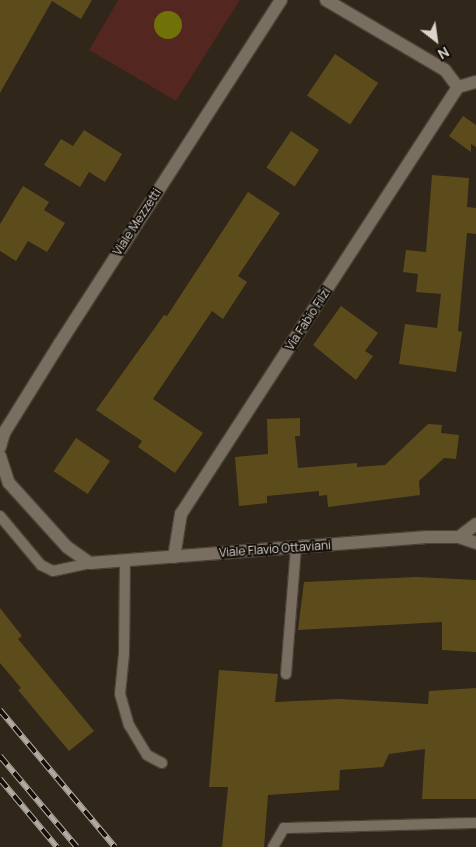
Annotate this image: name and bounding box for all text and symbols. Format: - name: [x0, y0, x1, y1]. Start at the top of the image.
- north arrow: [411, 15, 461, 65]
- text: N: [435, 43, 453, 64]
- street label: Viale Mezzetti: [110, 186, 164, 258]
- street label: Via Fabio Filzi: [282, 285, 334, 353]
- street label: Viale Flavio Ottaviani: [219, 538, 331, 560]

